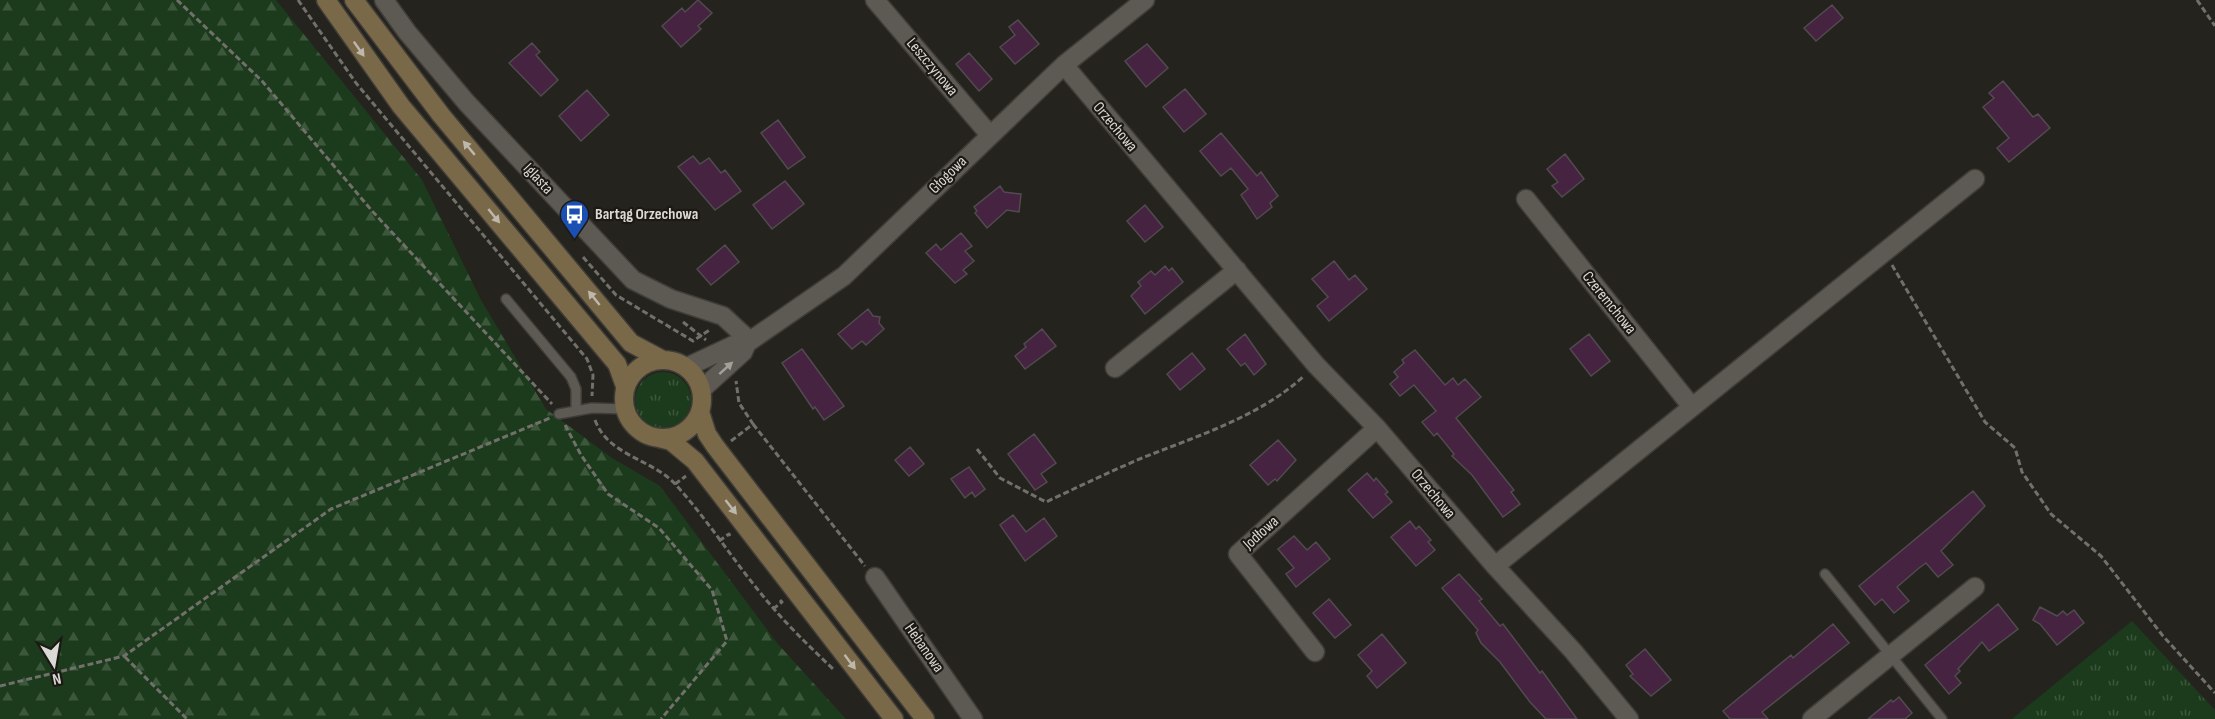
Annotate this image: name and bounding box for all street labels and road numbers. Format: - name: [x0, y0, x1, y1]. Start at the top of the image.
- street label: Leszczynowa: [902, 34, 962, 100]
- street label: Orzechowa: [1089, 98, 1141, 156]
- street label: Głogowa: [925, 152, 971, 198]
- street label: Iglasta: [519, 160, 557, 198]
- street label: Czeremchowa: [1578, 268, 1640, 338]
- street label: Orzechowa: [1407, 465, 1459, 523]
- street label: Jodłowa: [1239, 512, 1283, 554]
- street label: Hebanowa: [900, 620, 948, 676]

